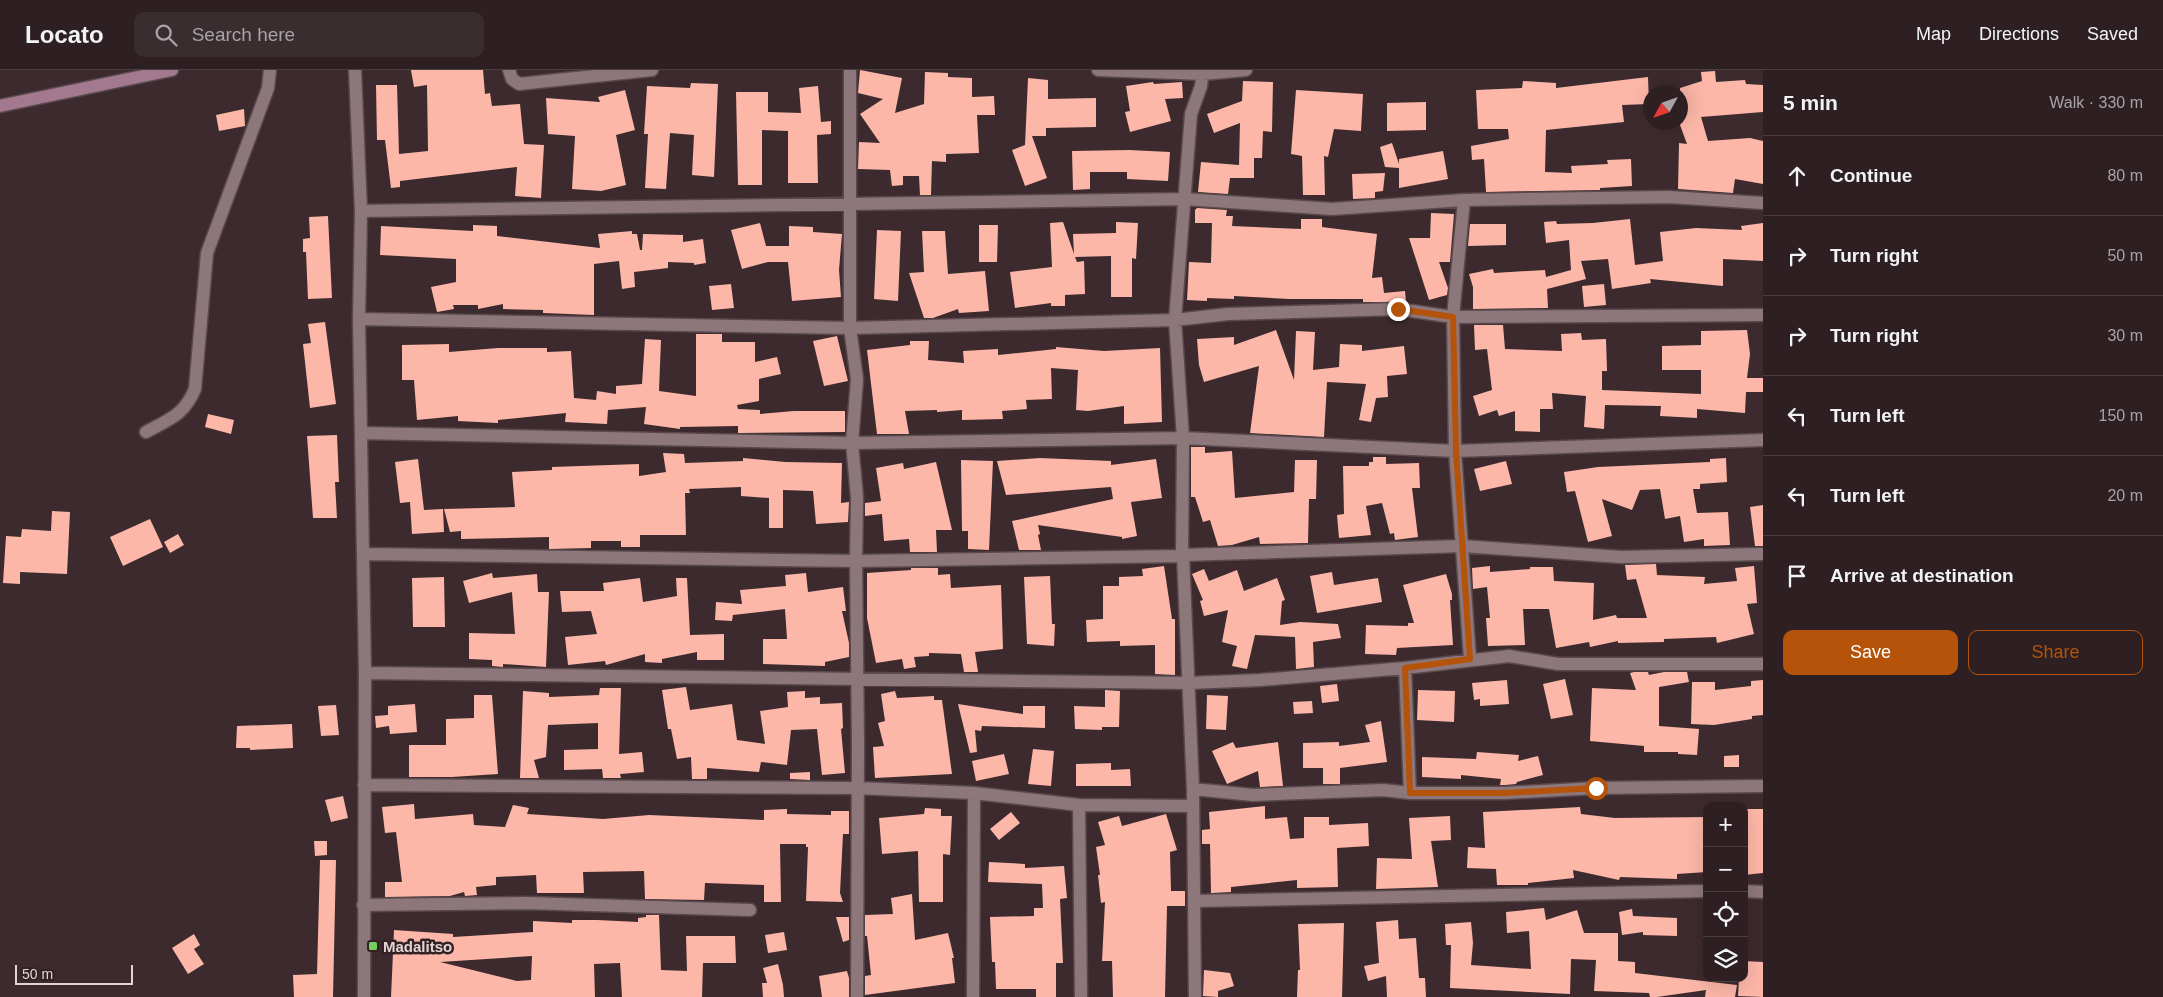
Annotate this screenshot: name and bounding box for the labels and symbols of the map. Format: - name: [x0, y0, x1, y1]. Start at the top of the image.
- north arrow: [1643, 85, 1688, 130]
- route end: [1387, 298, 1410, 321]
- route start: [1585, 777, 1608, 800]
- place label: Madalitso: [383, 938, 452, 955]
- marker: Madalitso: [367, 940, 379, 952]
- scale bar: [15, 962, 132, 985]

